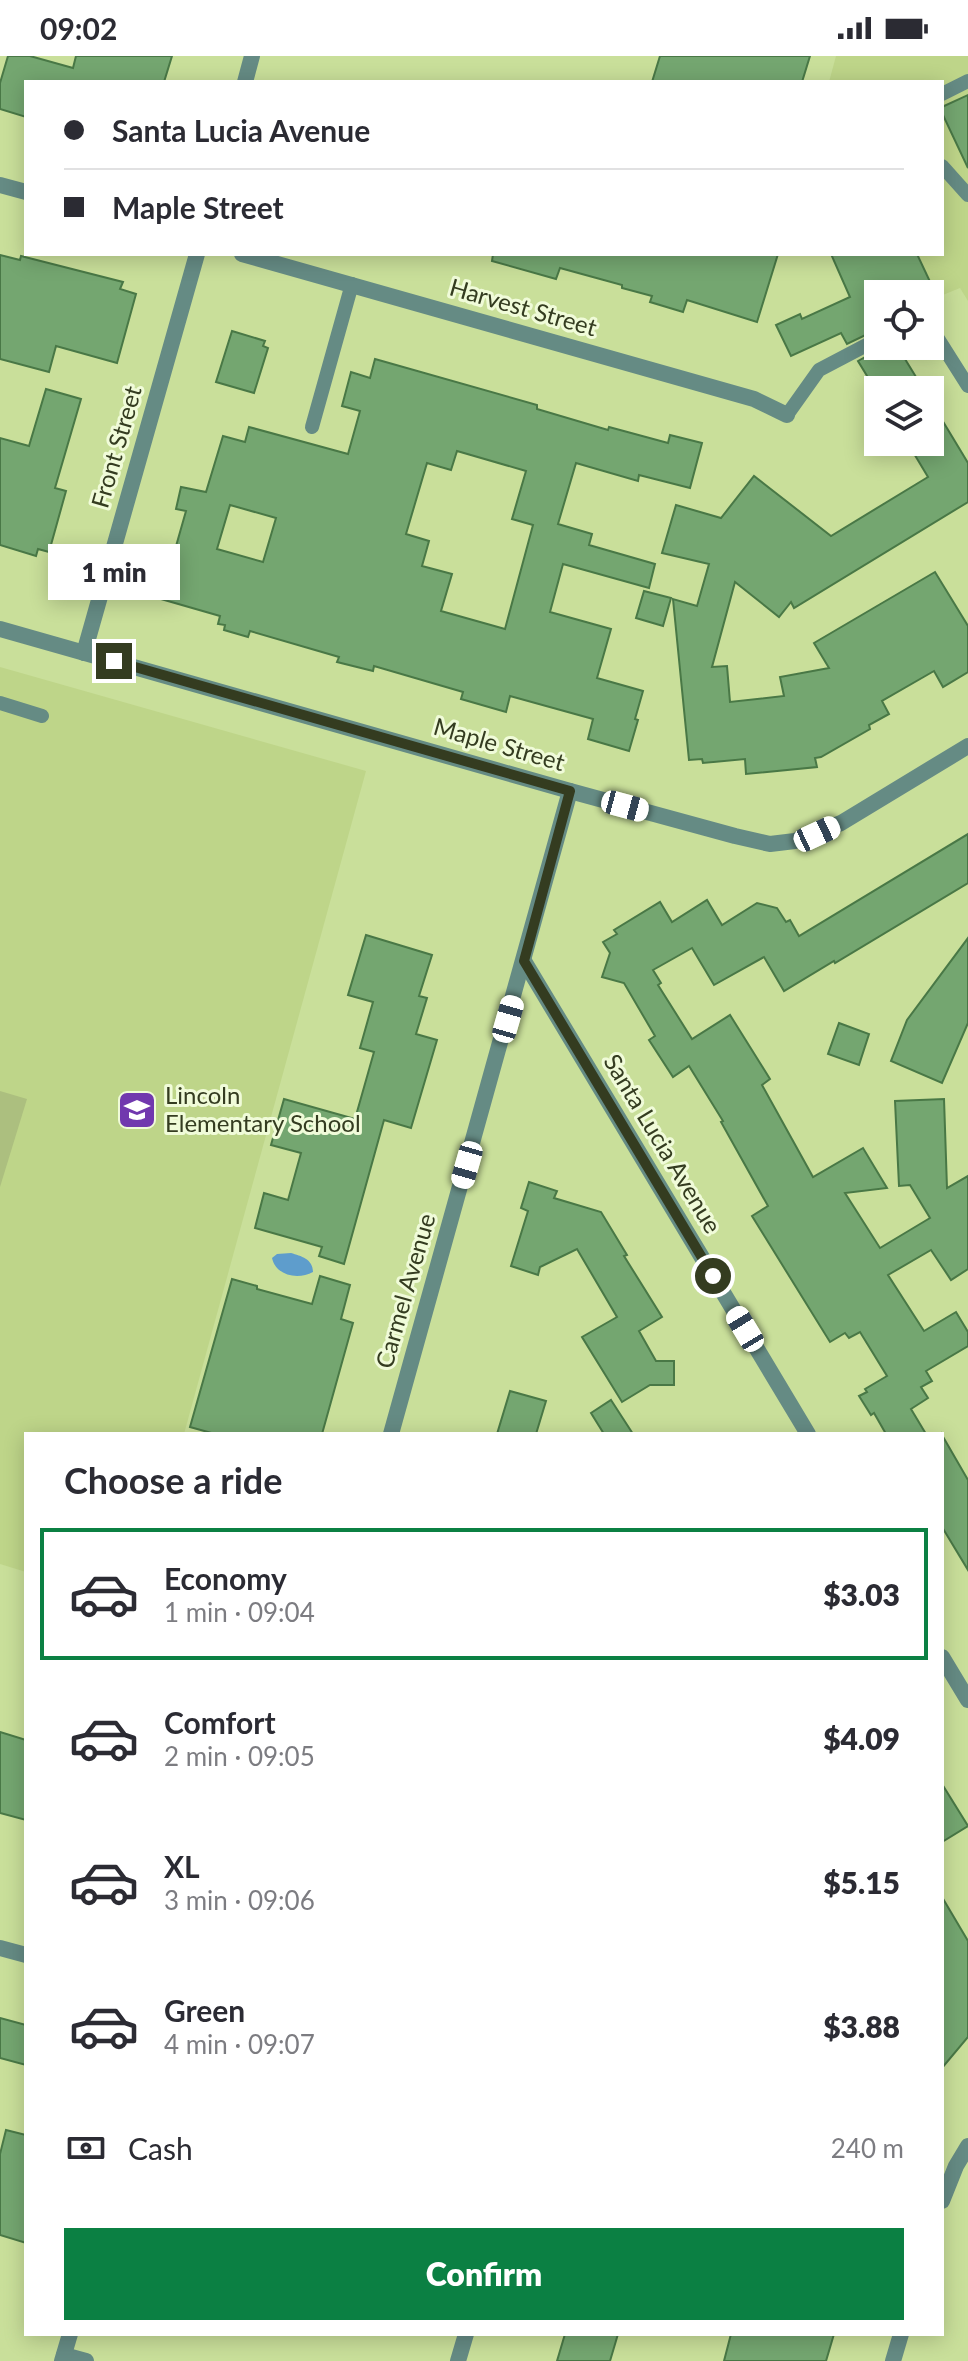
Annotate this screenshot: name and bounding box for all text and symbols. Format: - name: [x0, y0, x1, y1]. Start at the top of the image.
- text: 09:02: [40, 10, 117, 46]
- text: Santa Lucia Avenue: [112, 112, 370, 148]
- text: Maple Street: [112, 189, 284, 225]
- street label: Harvest Street: [447, 272, 601, 342]
- map controls: [864, 280, 944, 456]
- button: locate: [864, 280, 944, 360]
- button: layers: [864, 376, 944, 456]
- street label: Front Street: [84, 382, 147, 511]
- callout: 1 min: [48, 545, 180, 601]
- text: 1 min: [82, 556, 146, 588]
- route end: [96, 643, 132, 679]
- street label: Maple Street: [431, 711, 569, 776]
- car: [599, 788, 651, 824]
- car: [790, 813, 844, 855]
- car: [490, 993, 526, 1045]
- street label: Santa Lucia Avenue: [598, 1048, 728, 1238]
- place label: Lincoln Elementary School: [165, 1080, 361, 1137]
- school or university icon: Lincoln Elementary School: [116, 1089, 158, 1131]
- car: [449, 1139, 485, 1191]
- street label: Carmel Avenue: [369, 1210, 440, 1371]
- route start: [695, 1258, 731, 1294]
- car: [722, 1302, 768, 1356]
- text: Choose a ride: [64, 1458, 283, 1502]
- icon: car: [68, 1558, 140, 1630]
- text: Economy: [164, 1560, 287, 1596]
- text: $3.03: [823, 1576, 900, 1612]
- text: 1 min · 09:04: [164, 1596, 315, 1628]
- icon: car: [68, 1702, 140, 1774]
- text: Comfort: [164, 1704, 276, 1740]
- text: $4.09: [823, 1720, 900, 1756]
- text: 2 min · 09:05: [164, 1740, 315, 1772]
- icon: car: [68, 1846, 140, 1918]
- text: XL: [164, 1848, 200, 1884]
- text: $5.15: [823, 1864, 900, 1900]
- text: 3 min · 09:06: [164, 1884, 315, 1916]
- icon: car: [68, 1990, 140, 2062]
- text: Green: [164, 1992, 245, 2028]
- text: $3.88: [823, 2008, 900, 2044]
- text: 4 min · 09:07: [164, 2028, 315, 2060]
- icon: cash: [64, 2126, 108, 2170]
- text: Cash: [128, 2130, 193, 2166]
- text: 240 m: [831, 2132, 904, 2164]
- button: Confirm: [64, 2228, 904, 2320]

